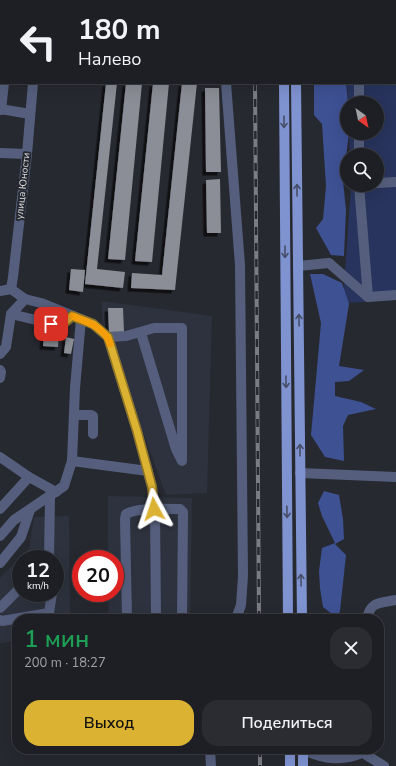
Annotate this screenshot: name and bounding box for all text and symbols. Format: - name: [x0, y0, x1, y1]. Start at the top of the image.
- text: 180 m: [78, 11, 161, 49]
- icon: left: [12, 16, 64, 68]
- text: Налево: [78, 47, 142, 71]
- north arrow: [340, 96, 384, 140]
- map controls: [340, 96, 384, 192]
- one-way arrow: [280, 115, 288, 128]
- button: search: [340, 148, 384, 192]
- street label: улица Юности: [13, 152, 33, 220]
- one-way arrow: [293, 184, 301, 197]
- one-way arrow: [281, 245, 289, 258]
- pin: [34, 307, 68, 341]
- icon: arrive: [40, 313, 62, 335]
- one-way arrow: [295, 314, 303, 327]
- one-way arrow: [282, 375, 290, 388]
- one-way arrow: [296, 444, 304, 457]
- position arrow: [133, 488, 175, 530]
- one-way arrow: [283, 505, 291, 518]
- speed limit sign: 20: [72, 550, 124, 602]
- text: 12: [26, 557, 50, 584]
- one-way arrow: [297, 574, 305, 587]
- text: km/h: [27, 579, 49, 593]
- text: 1 мин: [24, 623, 89, 655]
- button: close: [330, 627, 372, 669]
- text: 200 m · 18:27: [24, 654, 106, 672]
- button: Выход: [24, 700, 194, 746]
- button: Поделиться: [202, 700, 372, 746]

